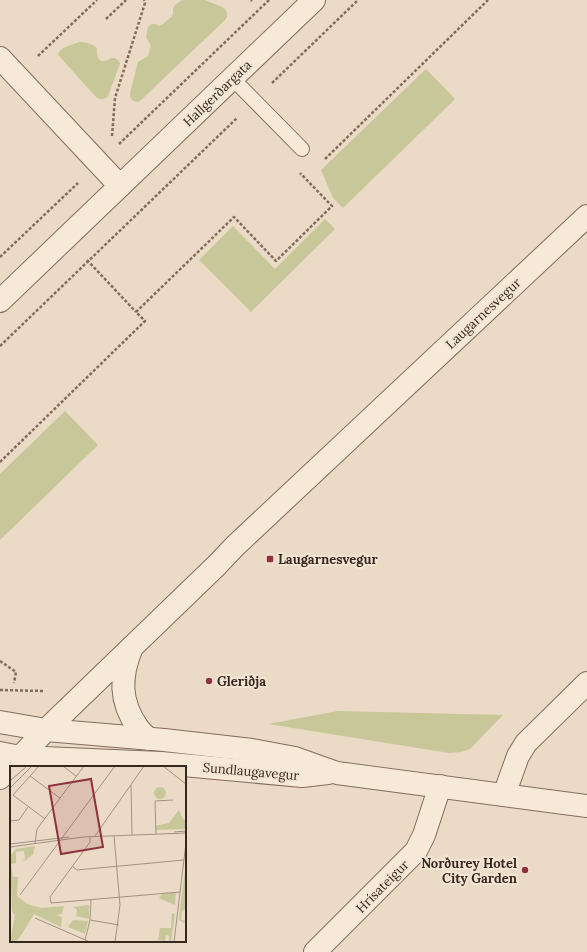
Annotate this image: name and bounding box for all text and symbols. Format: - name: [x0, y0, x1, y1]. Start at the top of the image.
- street label: Hallgerðargata: [180, 56, 255, 130]
- street label: Laugarnesvegur: [442, 274, 525, 353]
- place label: Laugarnesvegur: [278, 551, 379, 568]
- marker: Laugarnesvegur: [265, 554, 275, 564]
- place label: Gleriðja: [217, 673, 266, 690]
- marker: Gleriðja: [204, 676, 214, 686]
- street label: Sundlaugavegur: [202, 759, 300, 784]
- inset map: [10, 766, 186, 942]
- place label: Norðurey Hotel City Garden: [421, 855, 518, 887]
- street label: Hrísateigur: [352, 856, 413, 916]
- marker: Norðurey Hotel City Garden: [520, 865, 530, 875]

